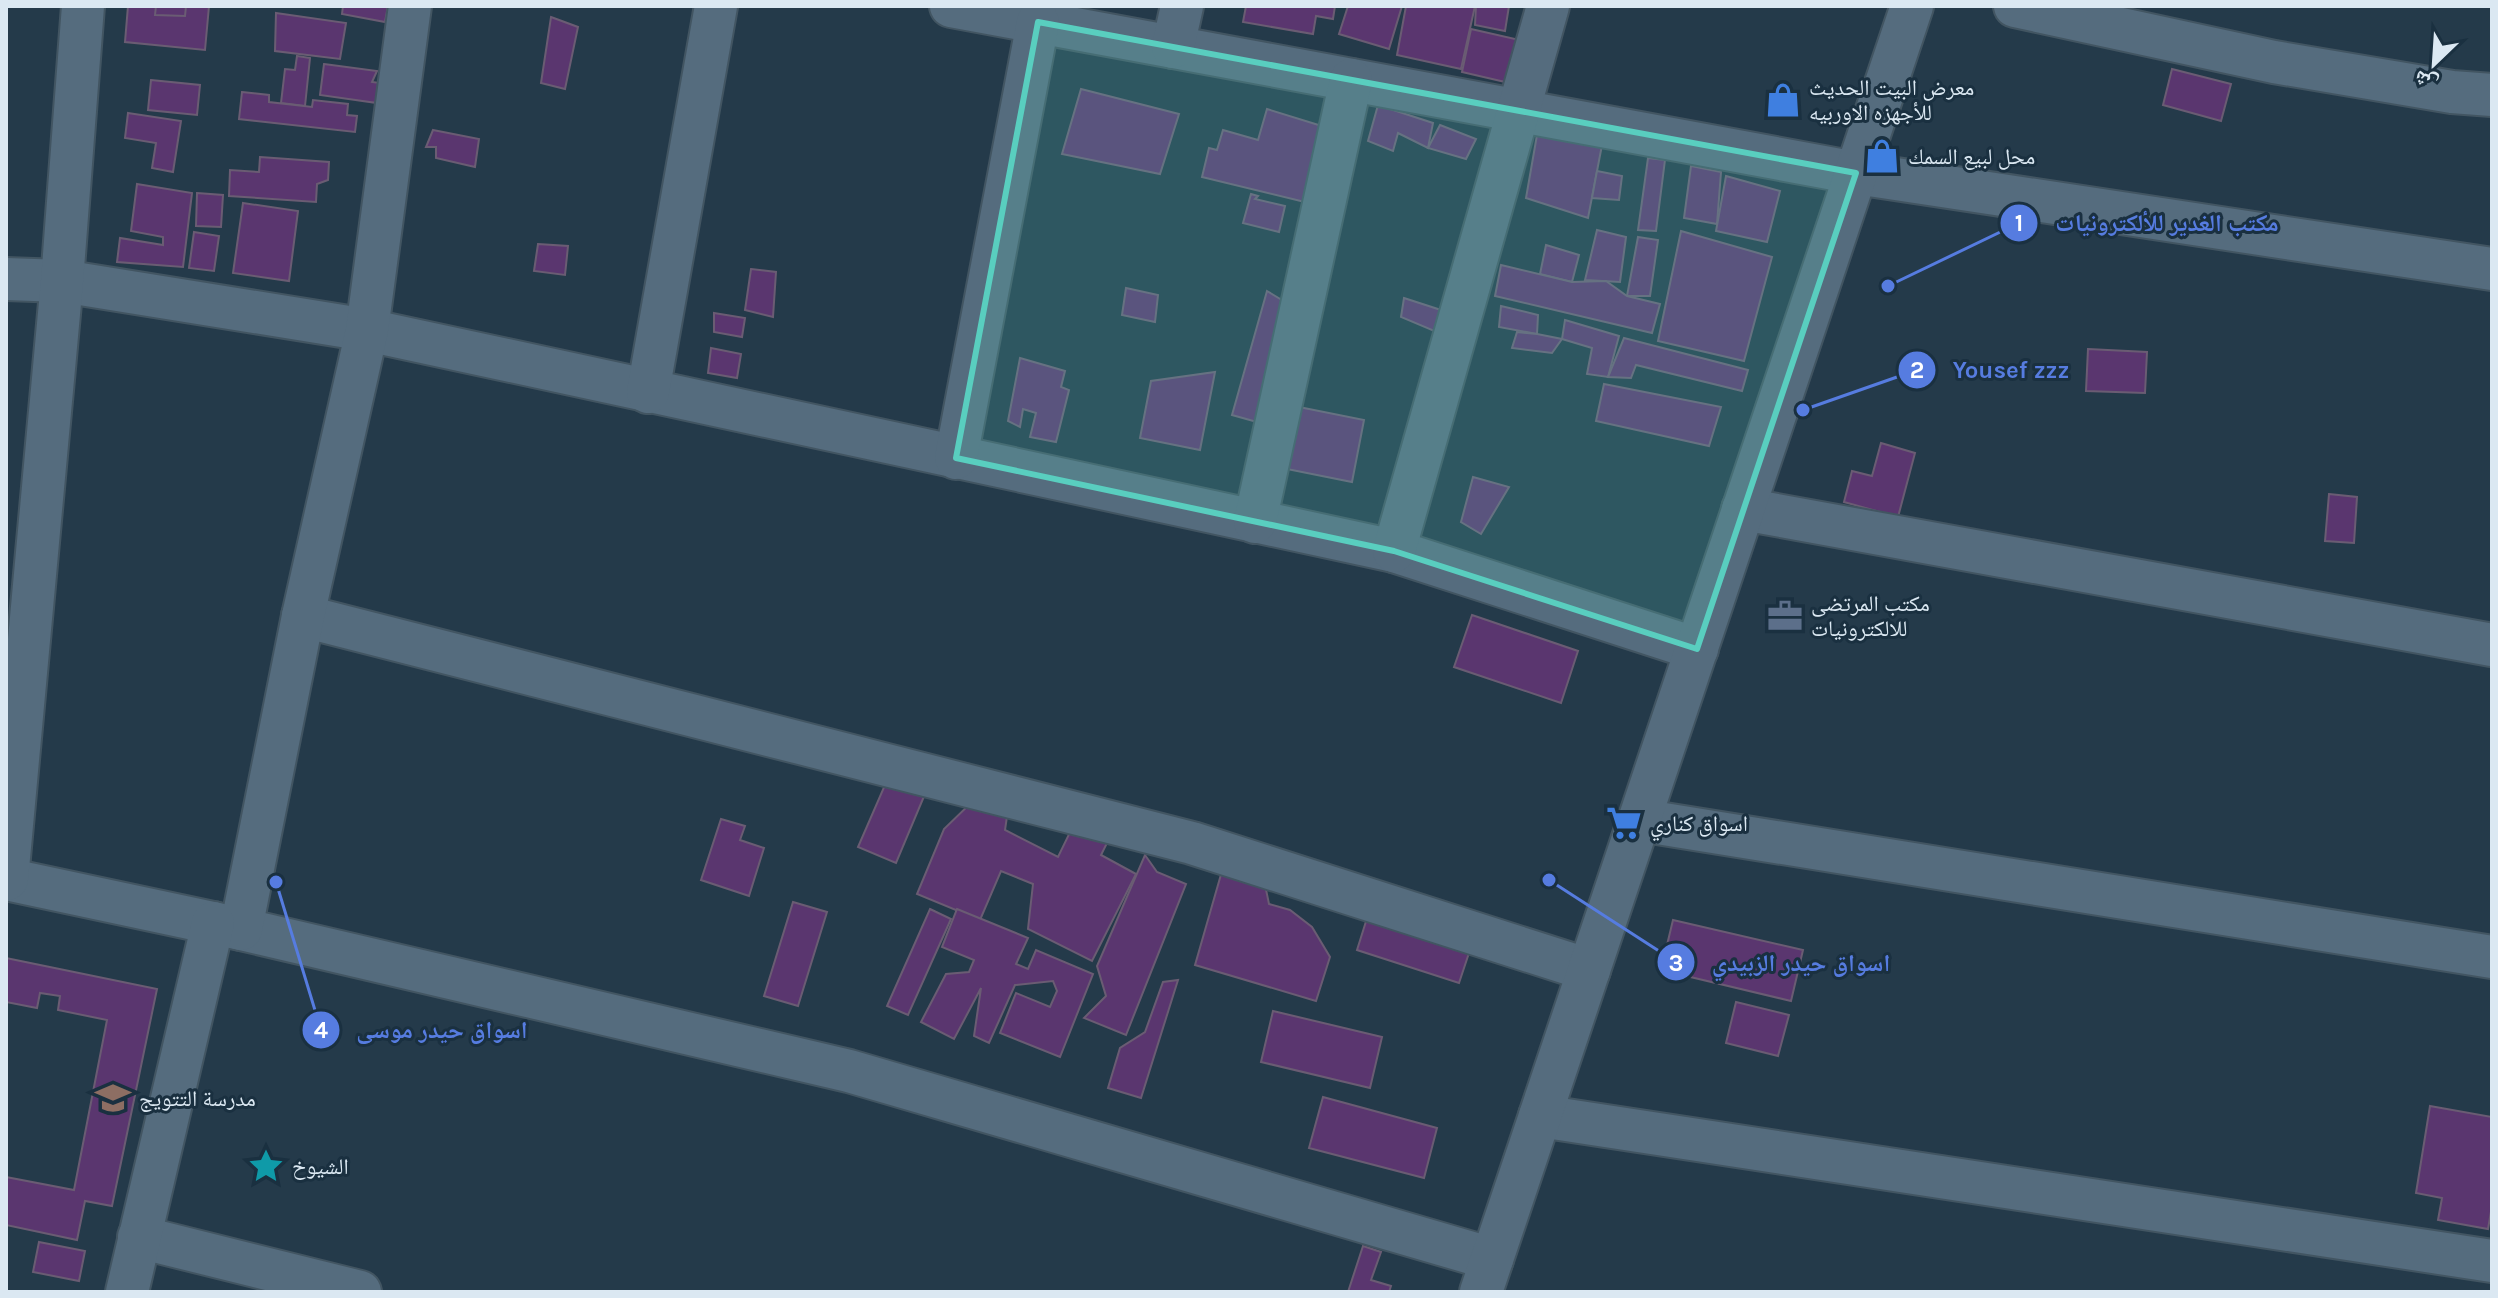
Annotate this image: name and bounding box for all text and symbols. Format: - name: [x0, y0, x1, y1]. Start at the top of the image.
- north arrow: [2394, 24, 2474, 104]
- text: ش: [2410, 65, 2442, 98]
- place label: معرض البيت الحديث للأجهزه الاوربيه: [1809, 75, 1974, 126]
- shop icon: معرض البيت الحديث للأجهزه الاوربيه: [1764, 81, 1802, 119]
- shop icon: محل لبيع السمك: [1863, 137, 1901, 175]
- place label: محل لبيع السمك: [1908, 144, 2035, 170]
- callout: مكتب الغدير للألكترونيات: [1999, 199, 2295, 247]
- text: 1: [2015, 209, 2023, 237]
- text: مكتب الغدير للألكترونيات: [2055, 209, 2279, 237]
- callout: Yousef zzz: [1897, 346, 2085, 394]
- text: 2: [1910, 356, 1924, 384]
- text: Yousef zzz: [1953, 356, 2069, 384]
- place label: مكتب المرتضى للالكترونيات: [1811, 591, 1930, 642]
- office icon: مكتب المرتضى للالكترونيات: [1766, 597, 1804, 635]
- supermarket icon: اسواق كناري: [1605, 804, 1643, 842]
- place label: اسواق كناري: [1650, 811, 1748, 841]
- callout: اسواق حيدر الزبيدي: [1656, 938, 1907, 986]
- text: 3: [1669, 949, 1683, 977]
- text: اسواق حيدر الزبيدي: [1712, 949, 1890, 982]
- callout: اسواق حيدر موسى: [301, 1006, 544, 1054]
- text: 4: [314, 1016, 328, 1044]
- text: اسواق حيدر موسى: [356, 1016, 528, 1044]
- school or university icon: مدرسة التتويج: [94, 1079, 132, 1117]
- place label: مدرسة التتويج: [139, 1086, 256, 1112]
- place icon: الشيوخ: [247, 1147, 285, 1185]
- place label: الشيوخ: [292, 1154, 349, 1180]

